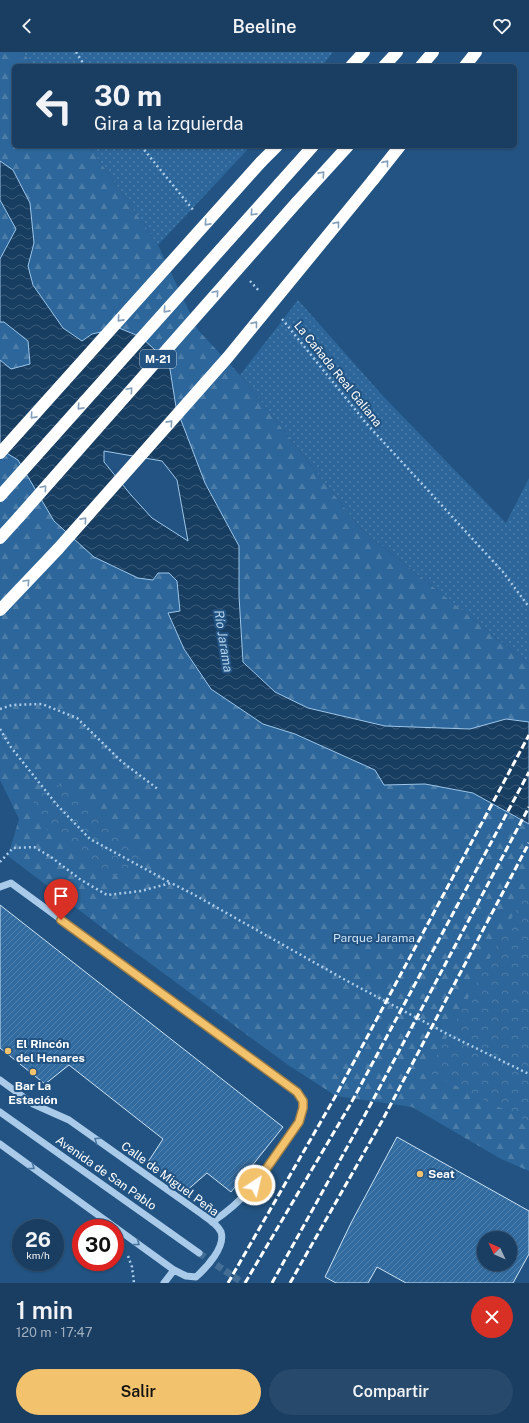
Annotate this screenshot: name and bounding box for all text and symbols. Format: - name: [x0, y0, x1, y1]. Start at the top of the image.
- icon: back: [16, 15, 38, 37]
- icon: heart: [491, 15, 513, 37]
- text: Beeline: [232, 16, 297, 37]
- text: 30 m: [94, 79, 162, 112]
- icon: left: [28, 80, 80, 132]
- text: Gira a la izquierda: [94, 113, 243, 134]
- one-way arrow: [382, 161, 389, 168]
- one-way arrow: [318, 171, 325, 179]
- one-way arrow: [251, 208, 258, 215]
- one-way arrow: [205, 218, 212, 225]
- one-way arrow: [333, 221, 340, 228]
- one-way arrow: [212, 290, 219, 298]
- one-way arrow: [164, 305, 171, 312]
- one-way arrow: [118, 314, 125, 322]
- street label: La Cañada Real Galiana: [291, 319, 385, 429]
- one-way arrow: [251, 322, 258, 329]
- road number: M-21: [140, 350, 176, 368]
- one-way arrow: [126, 388, 133, 395]
- one-way arrow: [77, 402, 85, 410]
- one-way arrow: [31, 411, 38, 419]
- one-way arrow: [166, 420, 173, 428]
- one-way arrow: [40, 485, 47, 493]
- one-way arrow: [79, 517, 87, 525]
- one-way arrow: [22, 579, 30, 587]
- water label: Río Jarama: [211, 609, 236, 673]
- pin: [44, 879, 78, 920]
- icon: arrive: [50, 885, 72, 907]
- park label: Parque Jarama: [333, 931, 415, 945]
- place label: El Rincón del Henares: [16, 1037, 85, 1065]
- marker: El Rincón del Henares: [3, 1046, 13, 1056]
- marker: Bar La Estación: [28, 1067, 38, 1077]
- place label: Bar La Estación: [8, 1079, 58, 1107]
- street label: Avenida de San Pablo: [53, 1133, 159, 1213]
- one-way arrow: [95, 1138, 102, 1145]
- street label: Calle de Miguel Peña: [119, 1139, 221, 1219]
- one-way arrow: [27, 1162, 34, 1169]
- position arrow: [234, 1164, 276, 1206]
- place label: Seat: [428, 1167, 455, 1181]
- marker: Seat: [415, 1169, 425, 1179]
- speed limit sign: 30: [72, 1219, 124, 1271]
- text: 26: [25, 1228, 51, 1252]
- north arrow: [477, 1231, 517, 1271]
- map controls: [477, 1231, 517, 1271]
- one-way arrow: [133, 1239, 140, 1246]
- text: km/h: [26, 1249, 50, 1261]
- text: 1 min: [16, 1296, 73, 1324]
- button: close: [471, 1296, 513, 1338]
- text: 120 m · 17:47: [16, 1325, 93, 1340]
- button: Salir: [16, 1369, 261, 1415]
- button: Compartir: [269, 1369, 513, 1415]

